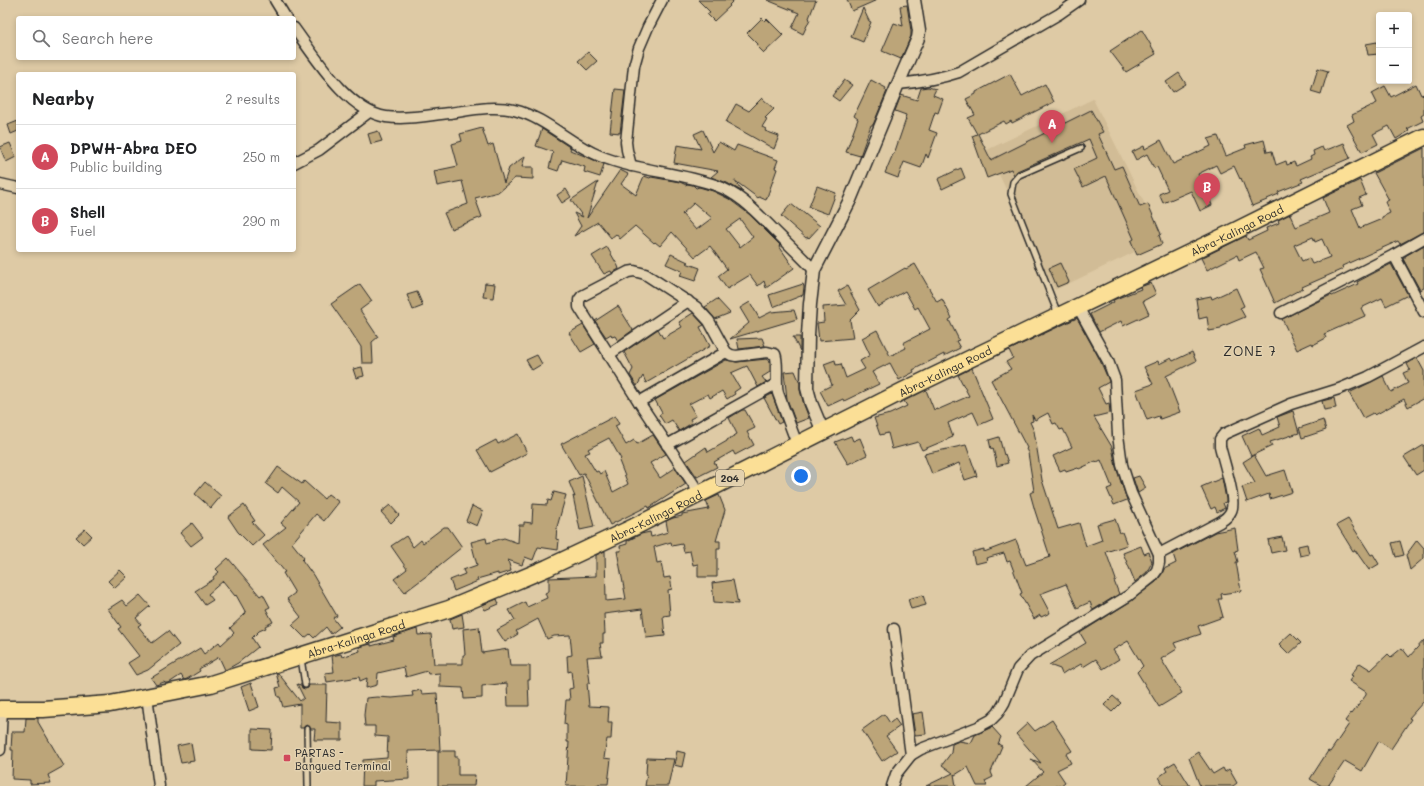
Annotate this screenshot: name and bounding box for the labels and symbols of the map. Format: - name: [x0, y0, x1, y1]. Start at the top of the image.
- pin: A: [1039, 110, 1065, 143]
- pin: B: [1194, 173, 1220, 206]
- street label: Abra-Kalinga Road: [1188, 201, 1286, 259]
- street label: Abra-Kalinga Road: [896, 342, 994, 400]
- district label: ZONE 7: [1223, 342, 1277, 359]
- your location: [791, 466, 811, 486]
- road number: 204: [716, 470, 744, 486]
- street label: Abra-Kalinga Road: [606, 487, 704, 545]
- street label: Abra-Kalinga Road: [305, 616, 407, 661]
- place label: PARTAS - Bangued Terminal: [295, 745, 391, 773]
- marker: PARTAS - Bangued Terminal: [282, 753, 292, 763]

